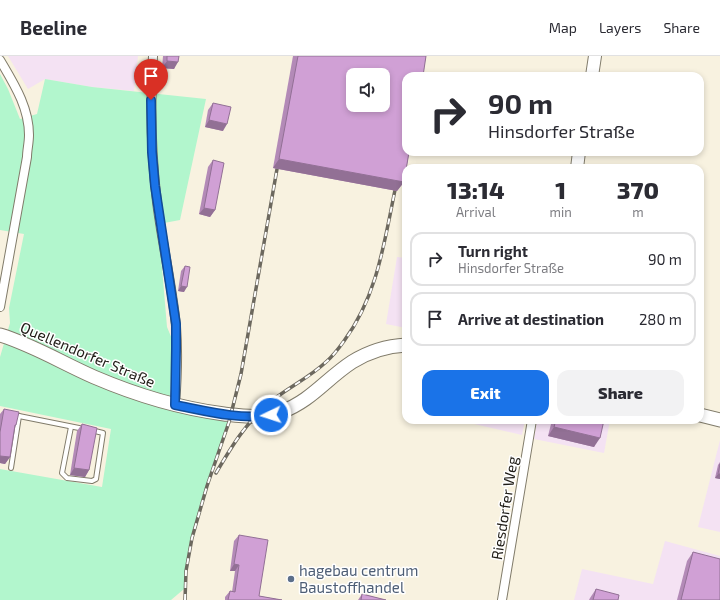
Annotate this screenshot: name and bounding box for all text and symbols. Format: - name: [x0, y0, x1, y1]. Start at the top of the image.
- text: Beeline: [20, 16, 87, 39]
- text: Map: [549, 19, 577, 36]
- text: Layers: [599, 19, 641, 36]
- text: Share: [663, 19, 700, 36]
- pin: [134, 59, 168, 100]
- icon: arrive: [140, 65, 162, 87]
- map controls: [346, 68, 390, 112]
- button: sound: [346, 68, 390, 112]
- text: 90 m: [488, 86, 553, 120]
- icon: right: [422, 88, 474, 140]
- text: Hinsdorfer Straße: [488, 120, 635, 142]
- text: 13:14: [447, 175, 504, 204]
- text: 1: [555, 175, 566, 204]
- text: 370: [617, 175, 659, 204]
- text: Arrival: [456, 204, 496, 220]
- text: min: [550, 204, 572, 220]
- text: m: [632, 204, 644, 220]
- text: Turn right: [458, 242, 528, 260]
- icon: right: [424, 248, 446, 270]
- text: 90 m: [648, 250, 682, 268]
- text: Hinsdorfer Straße: [458, 260, 564, 276]
- icon: arrive: [424, 308, 446, 330]
- text: Arrive at destination: [458, 310, 604, 328]
- text: 280 m: [639, 310, 682, 328]
- street label: Quellendorfer Straße: [18, 317, 158, 391]
- button: Exit: [422, 370, 549, 416]
- button: Share: [557, 370, 684, 416]
- position arrow: [250, 394, 292, 436]
- street label: Riesdorfer Weg: [487, 454, 521, 561]
- place label: hagebau centrum Baustoffhandel: [299, 561, 418, 596]
- marker: hagebau centrum Baustoffhandel: [286, 574, 296, 584]

